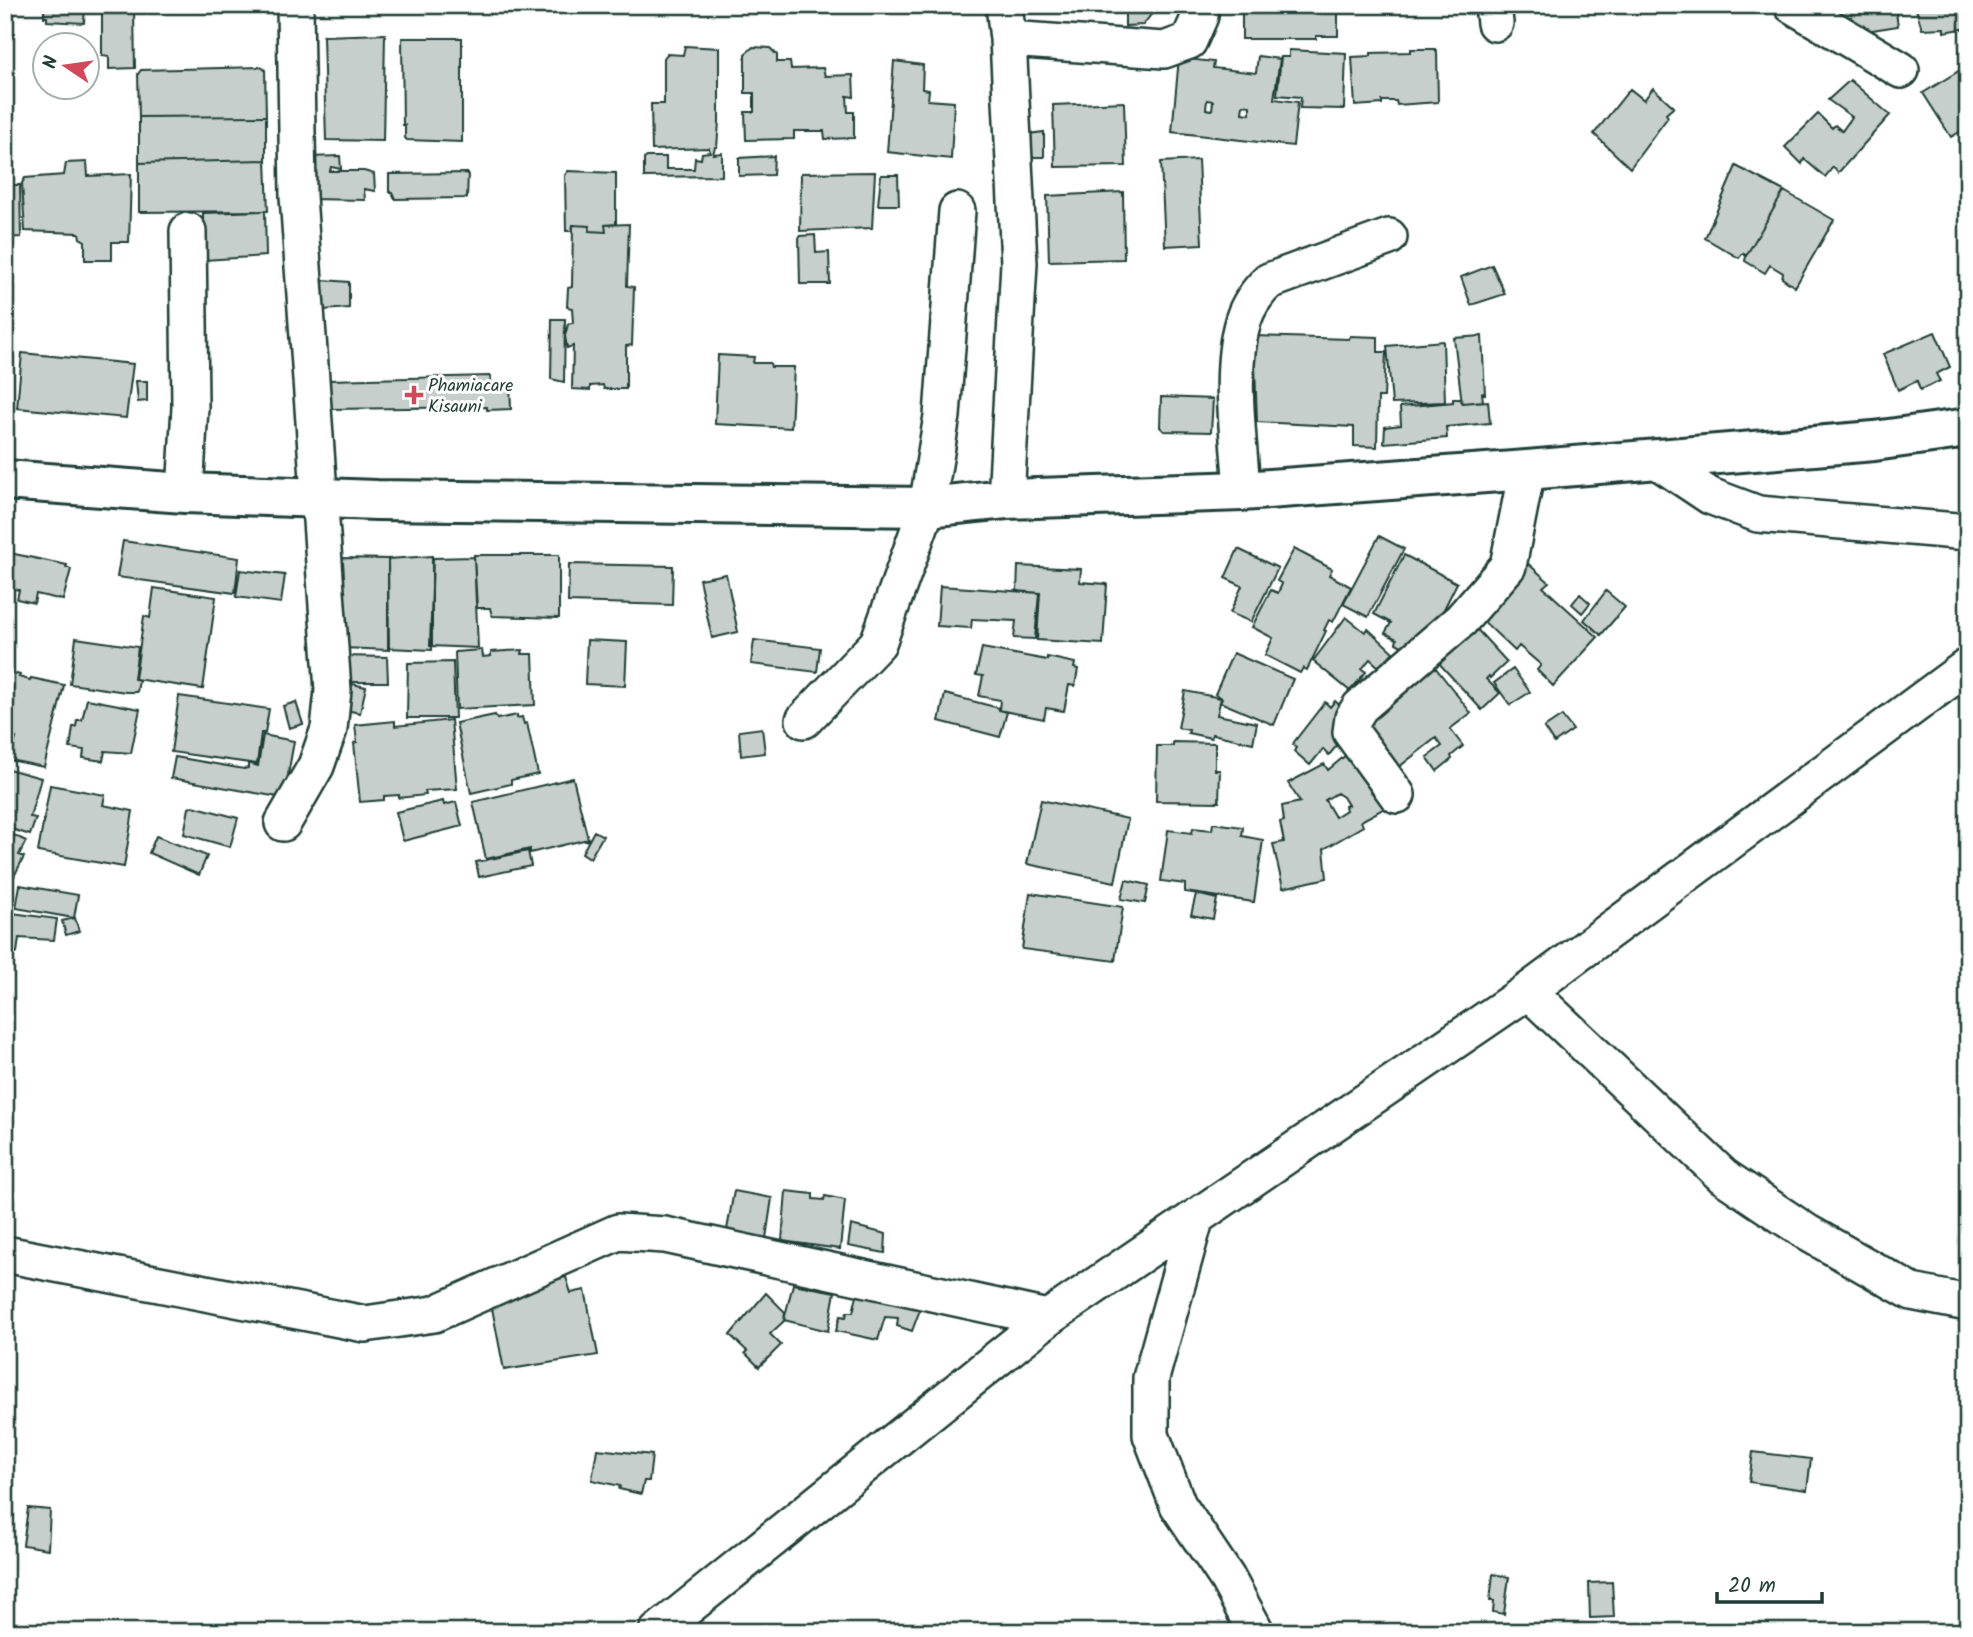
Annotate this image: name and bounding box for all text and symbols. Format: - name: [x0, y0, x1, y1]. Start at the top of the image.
- north arrow: [32, 32, 102, 102]
- text: N: [35, 53, 67, 72]
- place label: Phamiacare Kisauni: [428, 372, 513, 422]
- marker: Phamiacare Kisauni: [406, 387, 422, 403]
- scale bar: [1717, 1560, 1822, 1604]
- text: 20 m: [1728, 1570, 1776, 1603]

